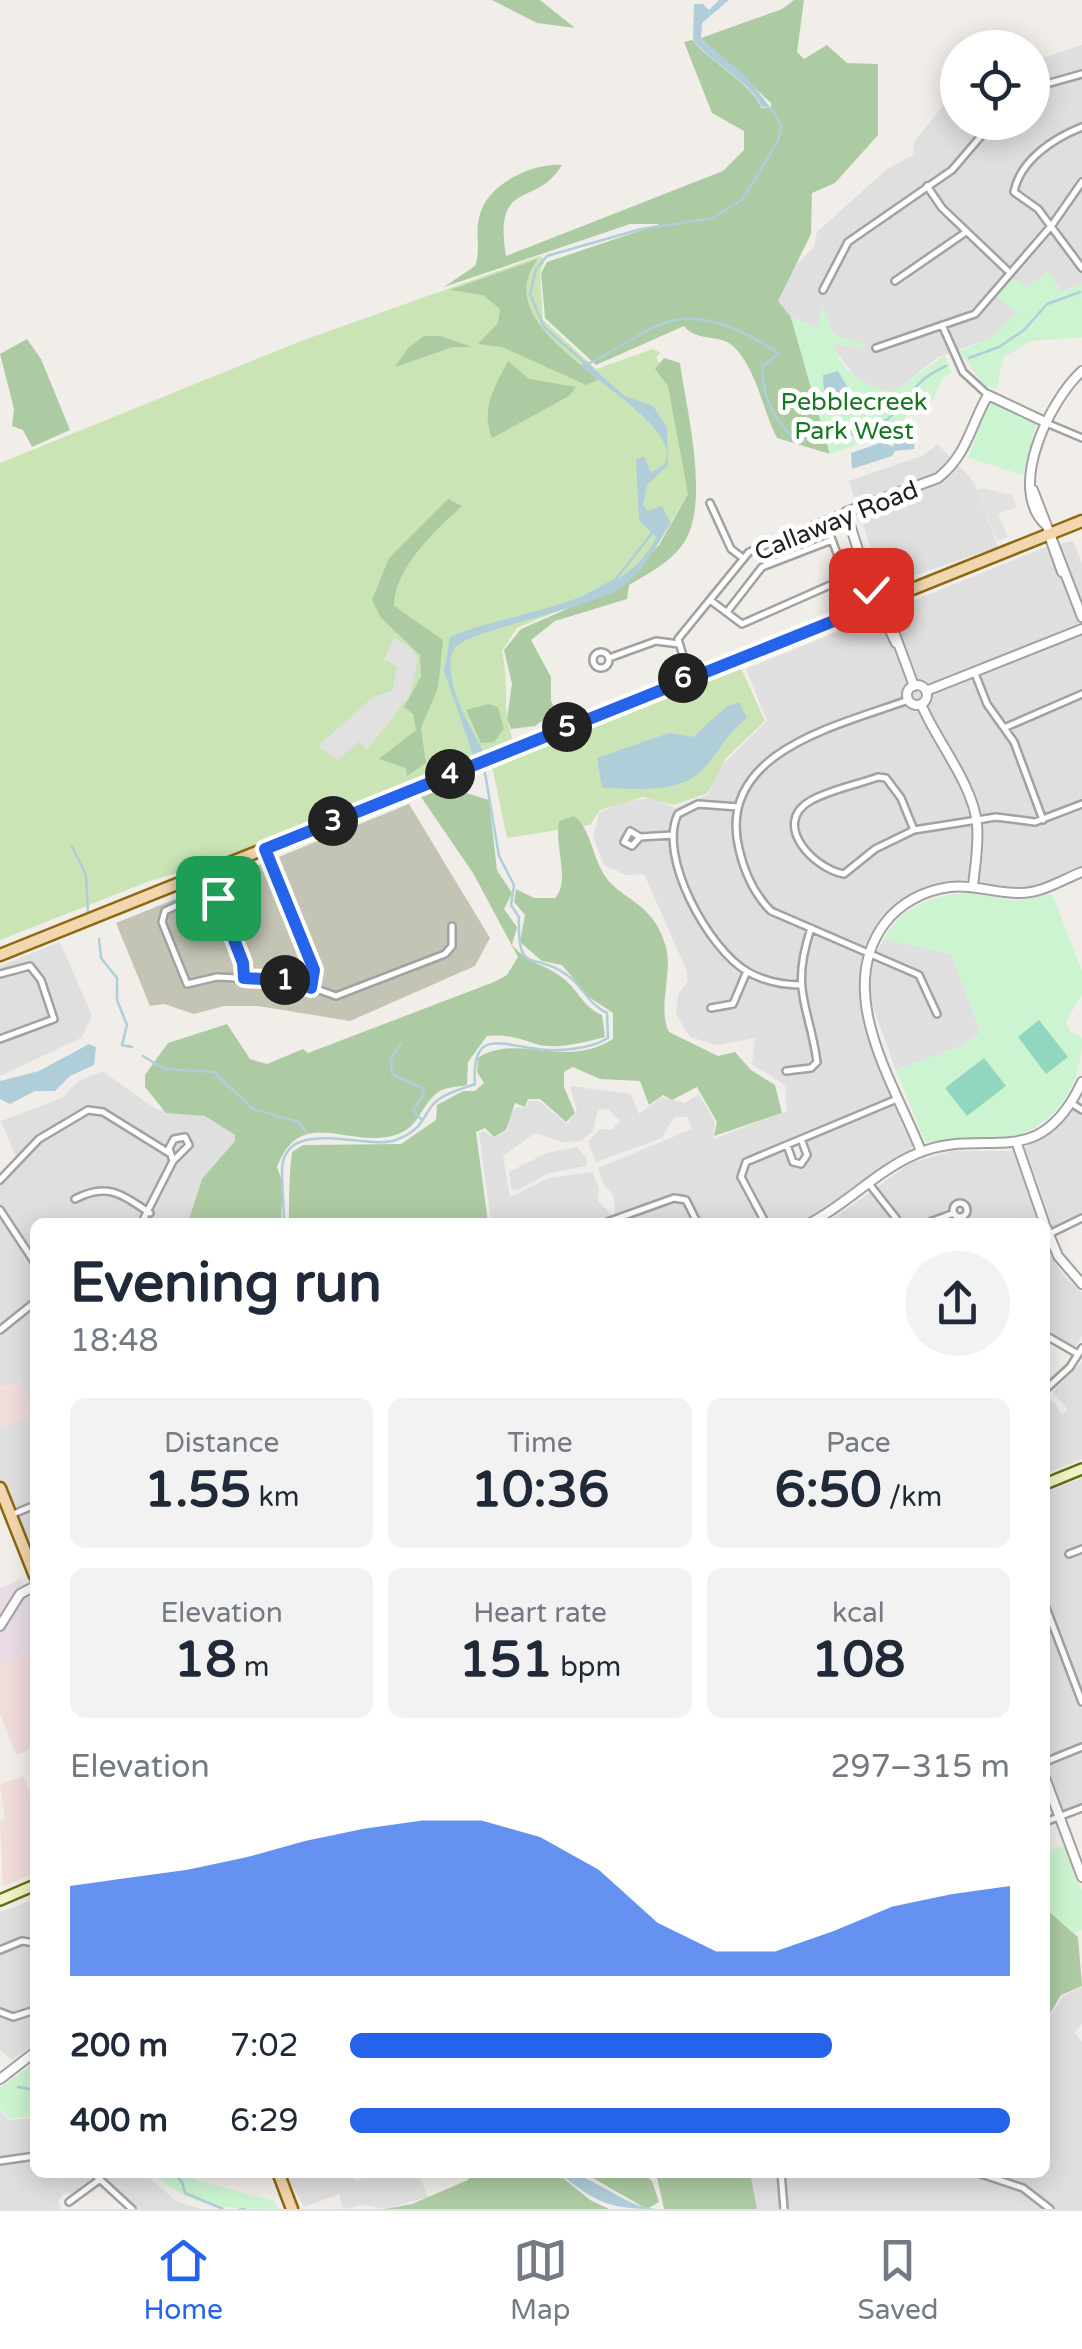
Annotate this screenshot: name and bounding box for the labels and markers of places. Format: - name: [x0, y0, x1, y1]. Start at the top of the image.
- pin: [829, 548, 914, 633]
- pin: 6: [658, 653, 708, 703]
- pin: 5: [542, 702, 592, 752]
- pin: 4: [425, 749, 475, 799]
- pin: 3: [308, 796, 358, 846]
- pin: [176, 856, 261, 941]
- pin: 1: [260, 955, 310, 1005]

